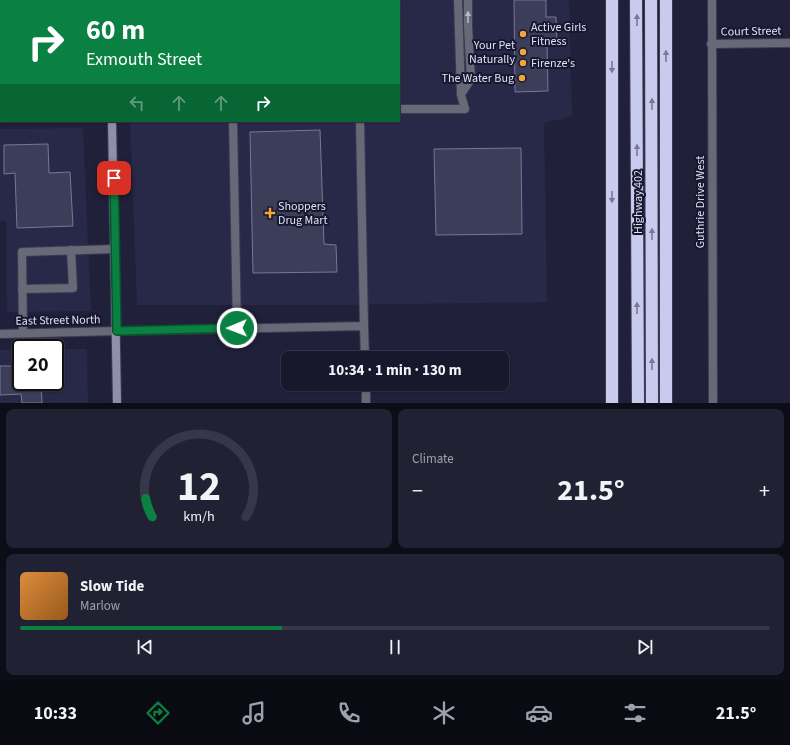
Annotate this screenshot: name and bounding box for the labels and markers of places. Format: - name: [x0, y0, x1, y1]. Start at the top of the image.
- place label: Active Girls Fitness: [531, 19, 586, 50]
- marker: Active Girls Fitness: [518, 29, 528, 39]
- place label: Your Pet Naturally: [469, 37, 515, 68]
- marker: Your Pet Naturally: [518, 47, 528, 57]
- place label: Firenze's: [531, 55, 575, 72]
- marker: Firenze's: [518, 58, 528, 68]
- place label: The Water Bug: [442, 70, 514, 87]
- marker: The Water Bug: [517, 73, 527, 83]
- pin: [97, 161, 131, 195]
- place label: Shoppers Drug Mart: [278, 198, 328, 229]
- marker: Shoppers Drug Mart: [265, 208, 275, 218]

